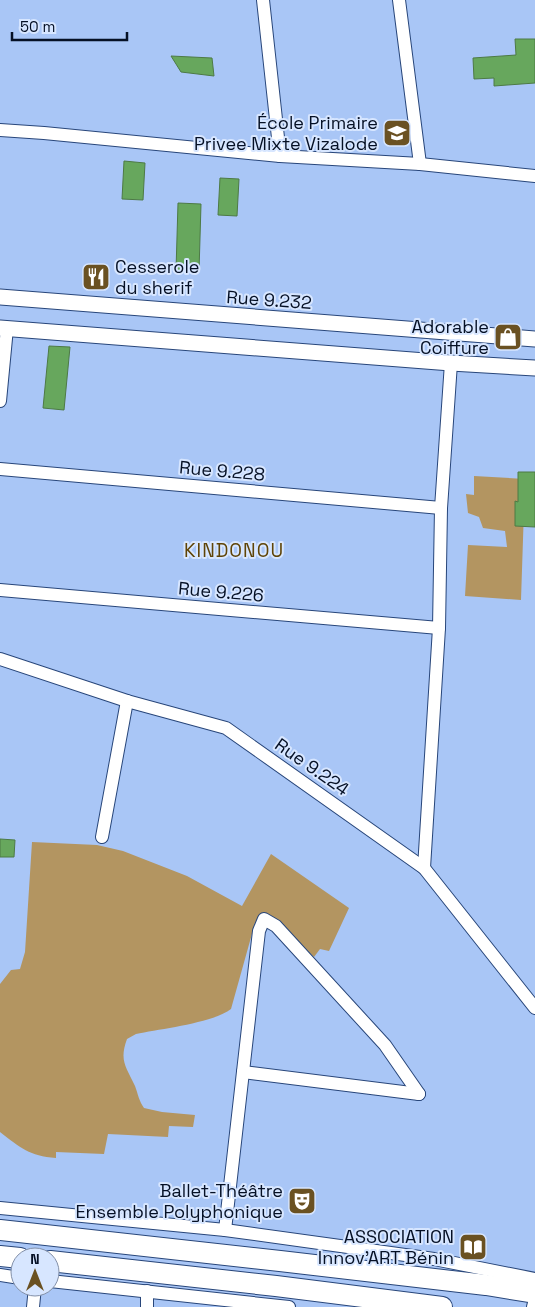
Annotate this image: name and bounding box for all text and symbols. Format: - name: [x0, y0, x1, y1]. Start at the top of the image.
- scale bar: [12, 10, 128, 42]
- text: 50 m: [20, 17, 55, 36]
- place label: École Primaire Privee Mixte Vizalode: [194, 111, 378, 155]
- school or university icon: École Primaire Privee Mixte Vizalode: [382, 118, 412, 148]
- place label: Cesserole du sherif: [115, 255, 200, 299]
- restaurant icon: Cesserole du sherif: [81, 262, 111, 292]
- street label: Rue 9.232: [226, 285, 313, 314]
- place label: Adorable Coiffure: [411, 315, 489, 359]
- shop icon: Adorable Coiffure: [493, 322, 523, 352]
- street label: Rue 9.228: [178, 455, 266, 486]
- district label: KINDONOU: [184, 538, 284, 563]
- street label: Rue 9.226: [177, 576, 265, 607]
- street label: Rue 9.224: [271, 733, 354, 801]
- place label: Ballet-Théâtre Ensemble Polyphonique: [75, 1179, 283, 1223]
- theatre icon: Ballet-Théâtre Ensemble Polyphonique: [287, 1186, 317, 1216]
- place label: ASSOCIATION Innov'ART Bénin: [318, 1225, 454, 1269]
- library icon: ASSOCIATION Innov'ART Bénin: [458, 1232, 488, 1262]
- north arrow: [10, 1247, 60, 1297]
- text: N: [30, 1250, 40, 1268]

